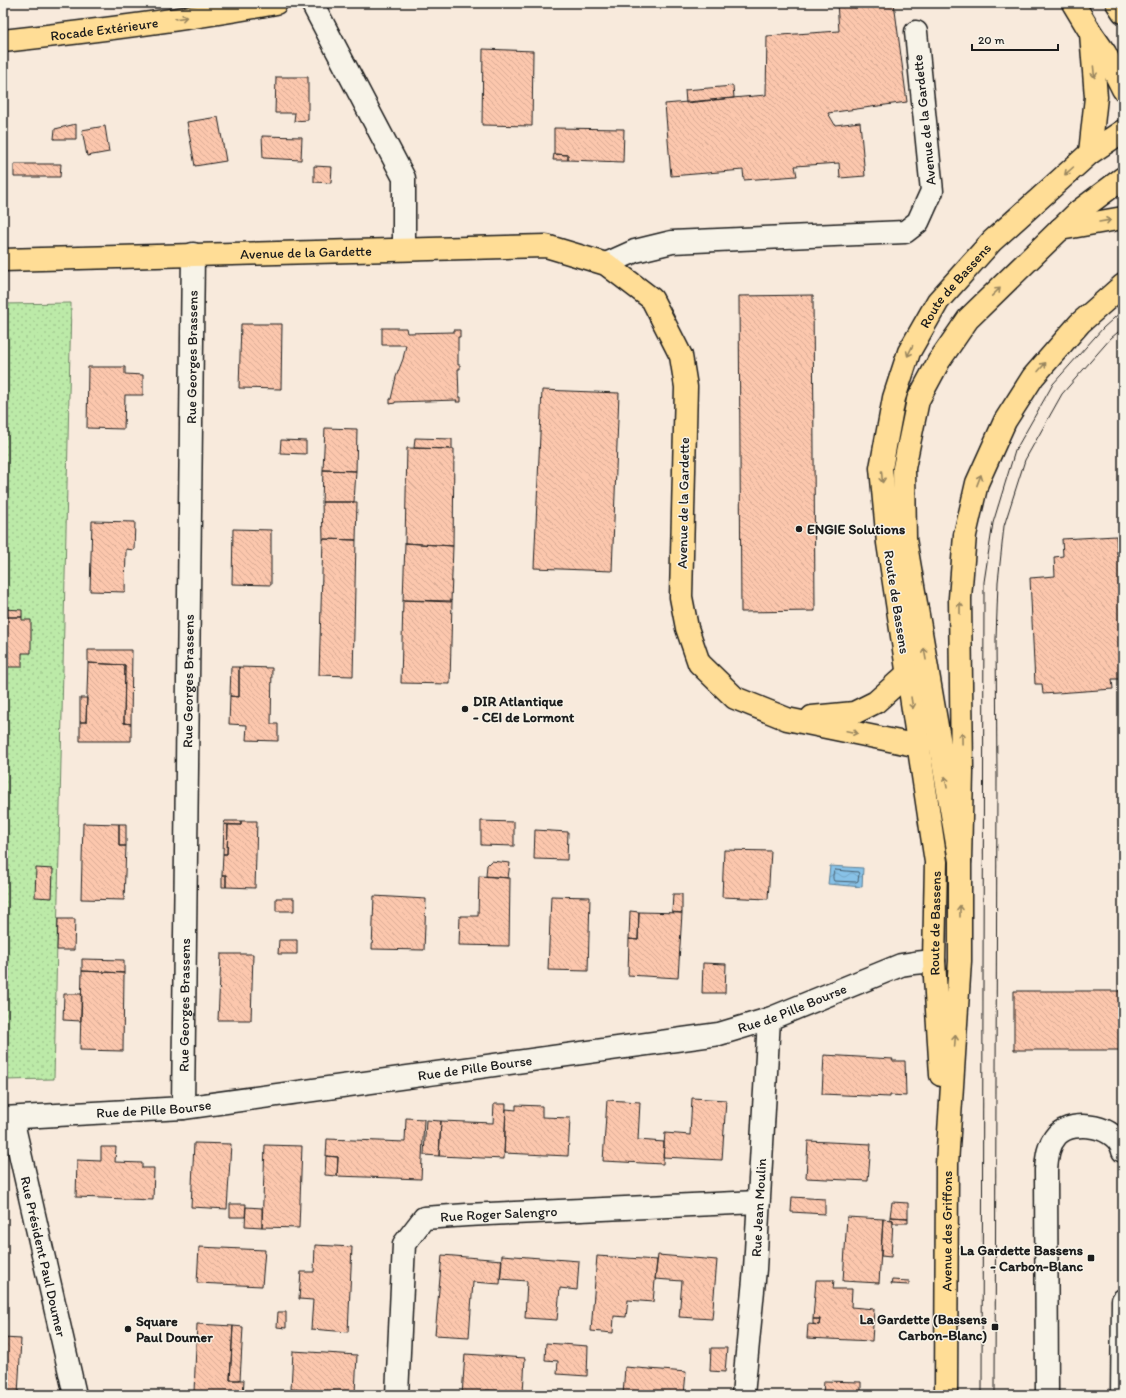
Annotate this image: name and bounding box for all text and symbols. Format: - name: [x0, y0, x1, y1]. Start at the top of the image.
- street label: Rocade Extérieure: [49, 14, 160, 45]
- one-way arrow: [174, 14, 187, 22]
- scale bar: [972, 26, 1058, 52]
- text: 20 m: [978, 33, 1005, 47]
- street label: Avenue de la Gardette: [909, 53, 940, 186]
- one-way arrow: [1091, 65, 1098, 78]
- one-way arrow: [1064, 167, 1075, 176]
- one-way arrow: [1099, 216, 1112, 224]
- street label: Route de Bassens: [916, 240, 995, 331]
- street label: Avenue de la Gardette: [240, 242, 372, 263]
- one-way arrow: [991, 287, 1001, 296]
- street label: Rue Georges Brassens: [183, 290, 202, 424]
- one-way arrow: [906, 345, 913, 357]
- one-way arrow: [1037, 362, 1046, 372]
- street label: Avenue de la Gardette: [674, 437, 693, 569]
- one-way arrow: [878, 470, 886, 483]
- one-way arrow: [975, 475, 983, 487]
- place label: ENGIE Solutions: [807, 521, 905, 538]
- marker: ENGIE Solutions: [794, 524, 804, 534]
- street label: Route de Bassens: [880, 549, 913, 655]
- one-way arrow: [956, 602, 964, 615]
- street label: Rue Georges Brassens: [179, 614, 198, 748]
- one-way arrow: [920, 648, 928, 661]
- place label: DIR Atlantique - CEI de Lormont: [473, 693, 575, 726]
- one-way arrow: [908, 696, 916, 709]
- marker: DIR Atlantique - CEI de Lormont: [460, 704, 470, 714]
- one-way arrow: [846, 729, 859, 737]
- one-way arrow: [958, 732, 966, 745]
- one-way arrow: [942, 776, 950, 789]
- street label: Route de Bassens: [926, 871, 945, 976]
- one-way arrow: [956, 905, 964, 918]
- street label: Rue Georges Brassens: [175, 938, 194, 1072]
- street label: Rue de Pille Bourse: [736, 980, 850, 1037]
- one-way arrow: [951, 1035, 959, 1048]
- street label: Rue de Pille Bourse: [417, 1052, 534, 1084]
- street label: Rue de Pille Bourse: [96, 1096, 213, 1122]
- street label: Rue Jean Moulin: [748, 1158, 770, 1258]
- street label: Avenue des Griffons: [938, 1171, 956, 1291]
- street label: Rue Président Paul Doumer: [17, 1175, 70, 1339]
- street label: Rue Roger Salengro: [440, 1203, 558, 1226]
- place label: La Gardette Bassens - Carbon-Blanc: [960, 1242, 1083, 1275]
- marker: La Gardette Bassens - Carbon-Blanc: [1086, 1253, 1096, 1263]
- place label: La Gardette (Bassens Carbon-Blanc): [859, 1311, 987, 1344]
- place label: Square Paul Doumer: [136, 1313, 213, 1346]
- marker: La Gardette (Bassens Carbon-Blanc): [990, 1322, 1000, 1332]
- marker: Square Paul Doumer: [123, 1324, 133, 1334]

